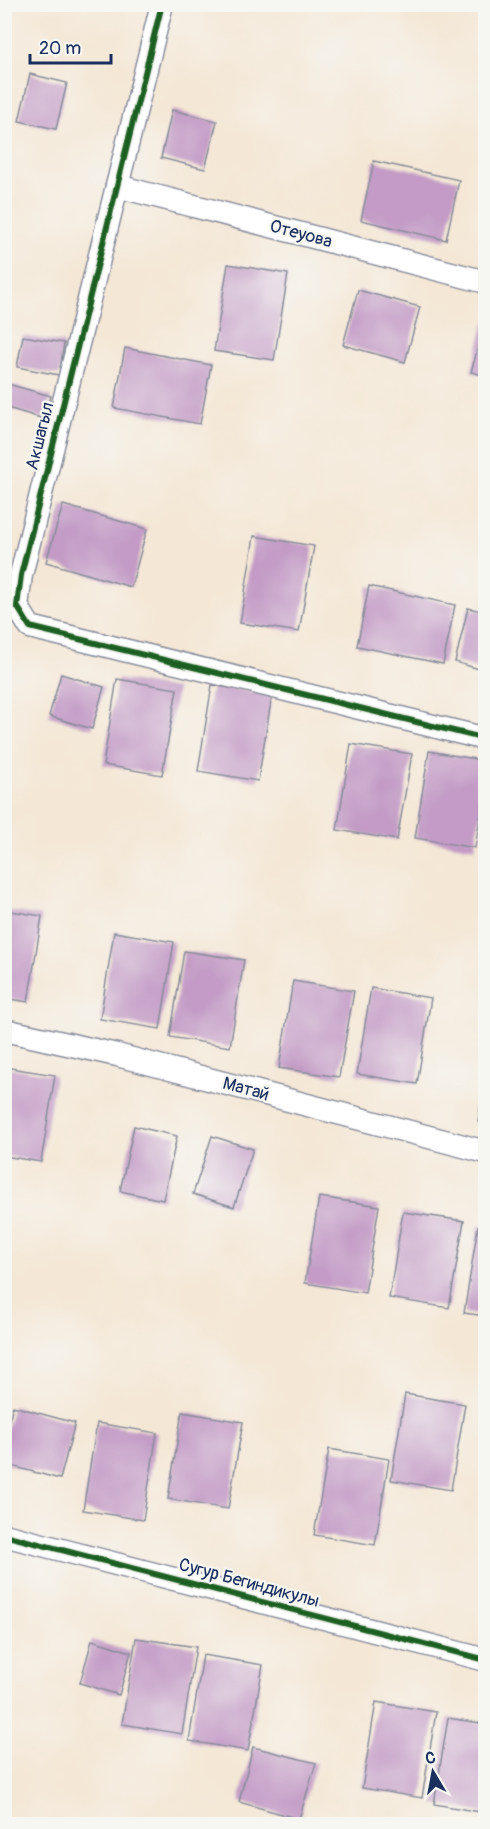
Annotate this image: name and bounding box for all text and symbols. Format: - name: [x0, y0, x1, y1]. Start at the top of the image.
- scale bar: [30, 27, 111, 65]
- text: 20 m: [39, 37, 81, 60]
- street label: Отеуова: [267, 215, 335, 253]
- street label: Акшагыл: [20, 400, 60, 472]
- street label: Матай: [220, 1072, 272, 1106]
- street label: Сугур Бегиндикулы: [176, 1553, 322, 1613]
- north arrow: [403, 1742, 463, 1802]
- text: С: [424, 1747, 437, 1769]

